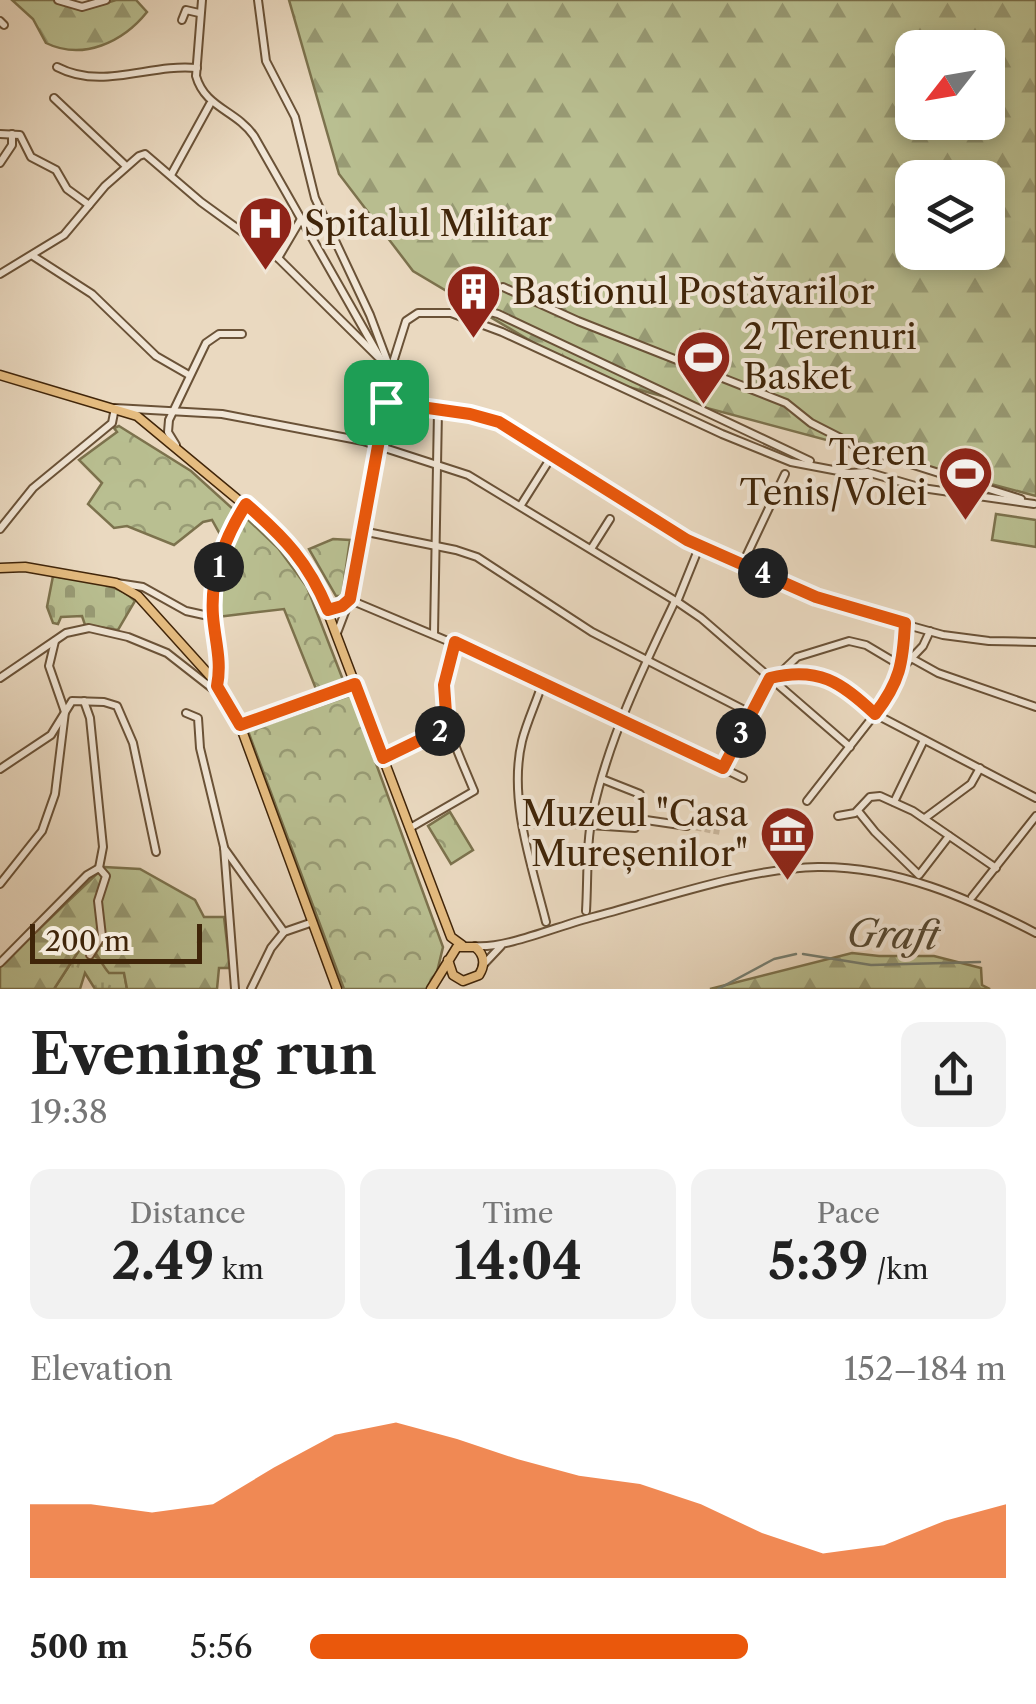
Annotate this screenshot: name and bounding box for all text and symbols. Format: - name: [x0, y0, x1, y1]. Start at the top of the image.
- north arrow: [895, 30, 1005, 140]
- map controls: [895, 30, 1005, 270]
- button: layers: [895, 160, 1005, 270]
- hospital icon: Spitalul Militar: [235, 194, 295, 273]
- place label: Spitalul Militar: [304, 202, 552, 245]
- building icon: Bastionul Postăvarilor: [443, 262, 503, 341]
- place label: Bastionul Postăvarilor: [512, 270, 875, 313]
- place label: 2 Terenuri Basket: [743, 315, 917, 398]
- sports icon: 2 Terenuri Basket: [674, 327, 734, 406]
- pin: [344, 360, 429, 445]
- icon: arrive: [359, 375, 414, 430]
- place label: Teren Tenis/Volei: [740, 431, 927, 514]
- sports icon: Teren Tenis/Volei: [936, 443, 996, 522]
- pin: 1: [194, 542, 244, 592]
- pin: 4: [738, 548, 788, 598]
- text: 1: [213, 550, 225, 584]
- text: 4: [755, 556, 771, 590]
- pin: 2: [415, 706, 465, 756]
- pin: 3: [716, 708, 766, 758]
- text: 2: [432, 714, 448, 748]
- text: 3: [733, 716, 749, 750]
- place label: Muzeul "Casa Mureșenilor": [521, 792, 749, 875]
- museum icon: Muzeul "Casa Mureșenilor": [757, 804, 817, 883]
- water label: Graft: [846, 909, 942, 960]
- scale bar: [30, 919, 202, 964]
- text: 200 m: [45, 924, 130, 958]
- text: Evening run: [30, 1021, 377, 1088]
- button: share: [901, 1022, 1006, 1127]
- text: 19:38: [30, 1092, 108, 1131]
- text: Distance: [130, 1196, 246, 1230]
- text: Time: [483, 1196, 553, 1230]
- text: Pace: [817, 1196, 880, 1230]
- text: 2.49: [111, 1230, 214, 1292]
- text: 14:04: [454, 1230, 582, 1292]
- text: 5:39: [768, 1230, 869, 1292]
- text: km: [214, 1252, 264, 1286]
- text: /km: [869, 1252, 929, 1286]
- text: Elevation: [30, 1349, 173, 1388]
- text: 152–184 m: [844, 1349, 1006, 1388]
- text: 500 m: [30, 1627, 128, 1666]
- text: 5:56: [190, 1627, 252, 1666]

